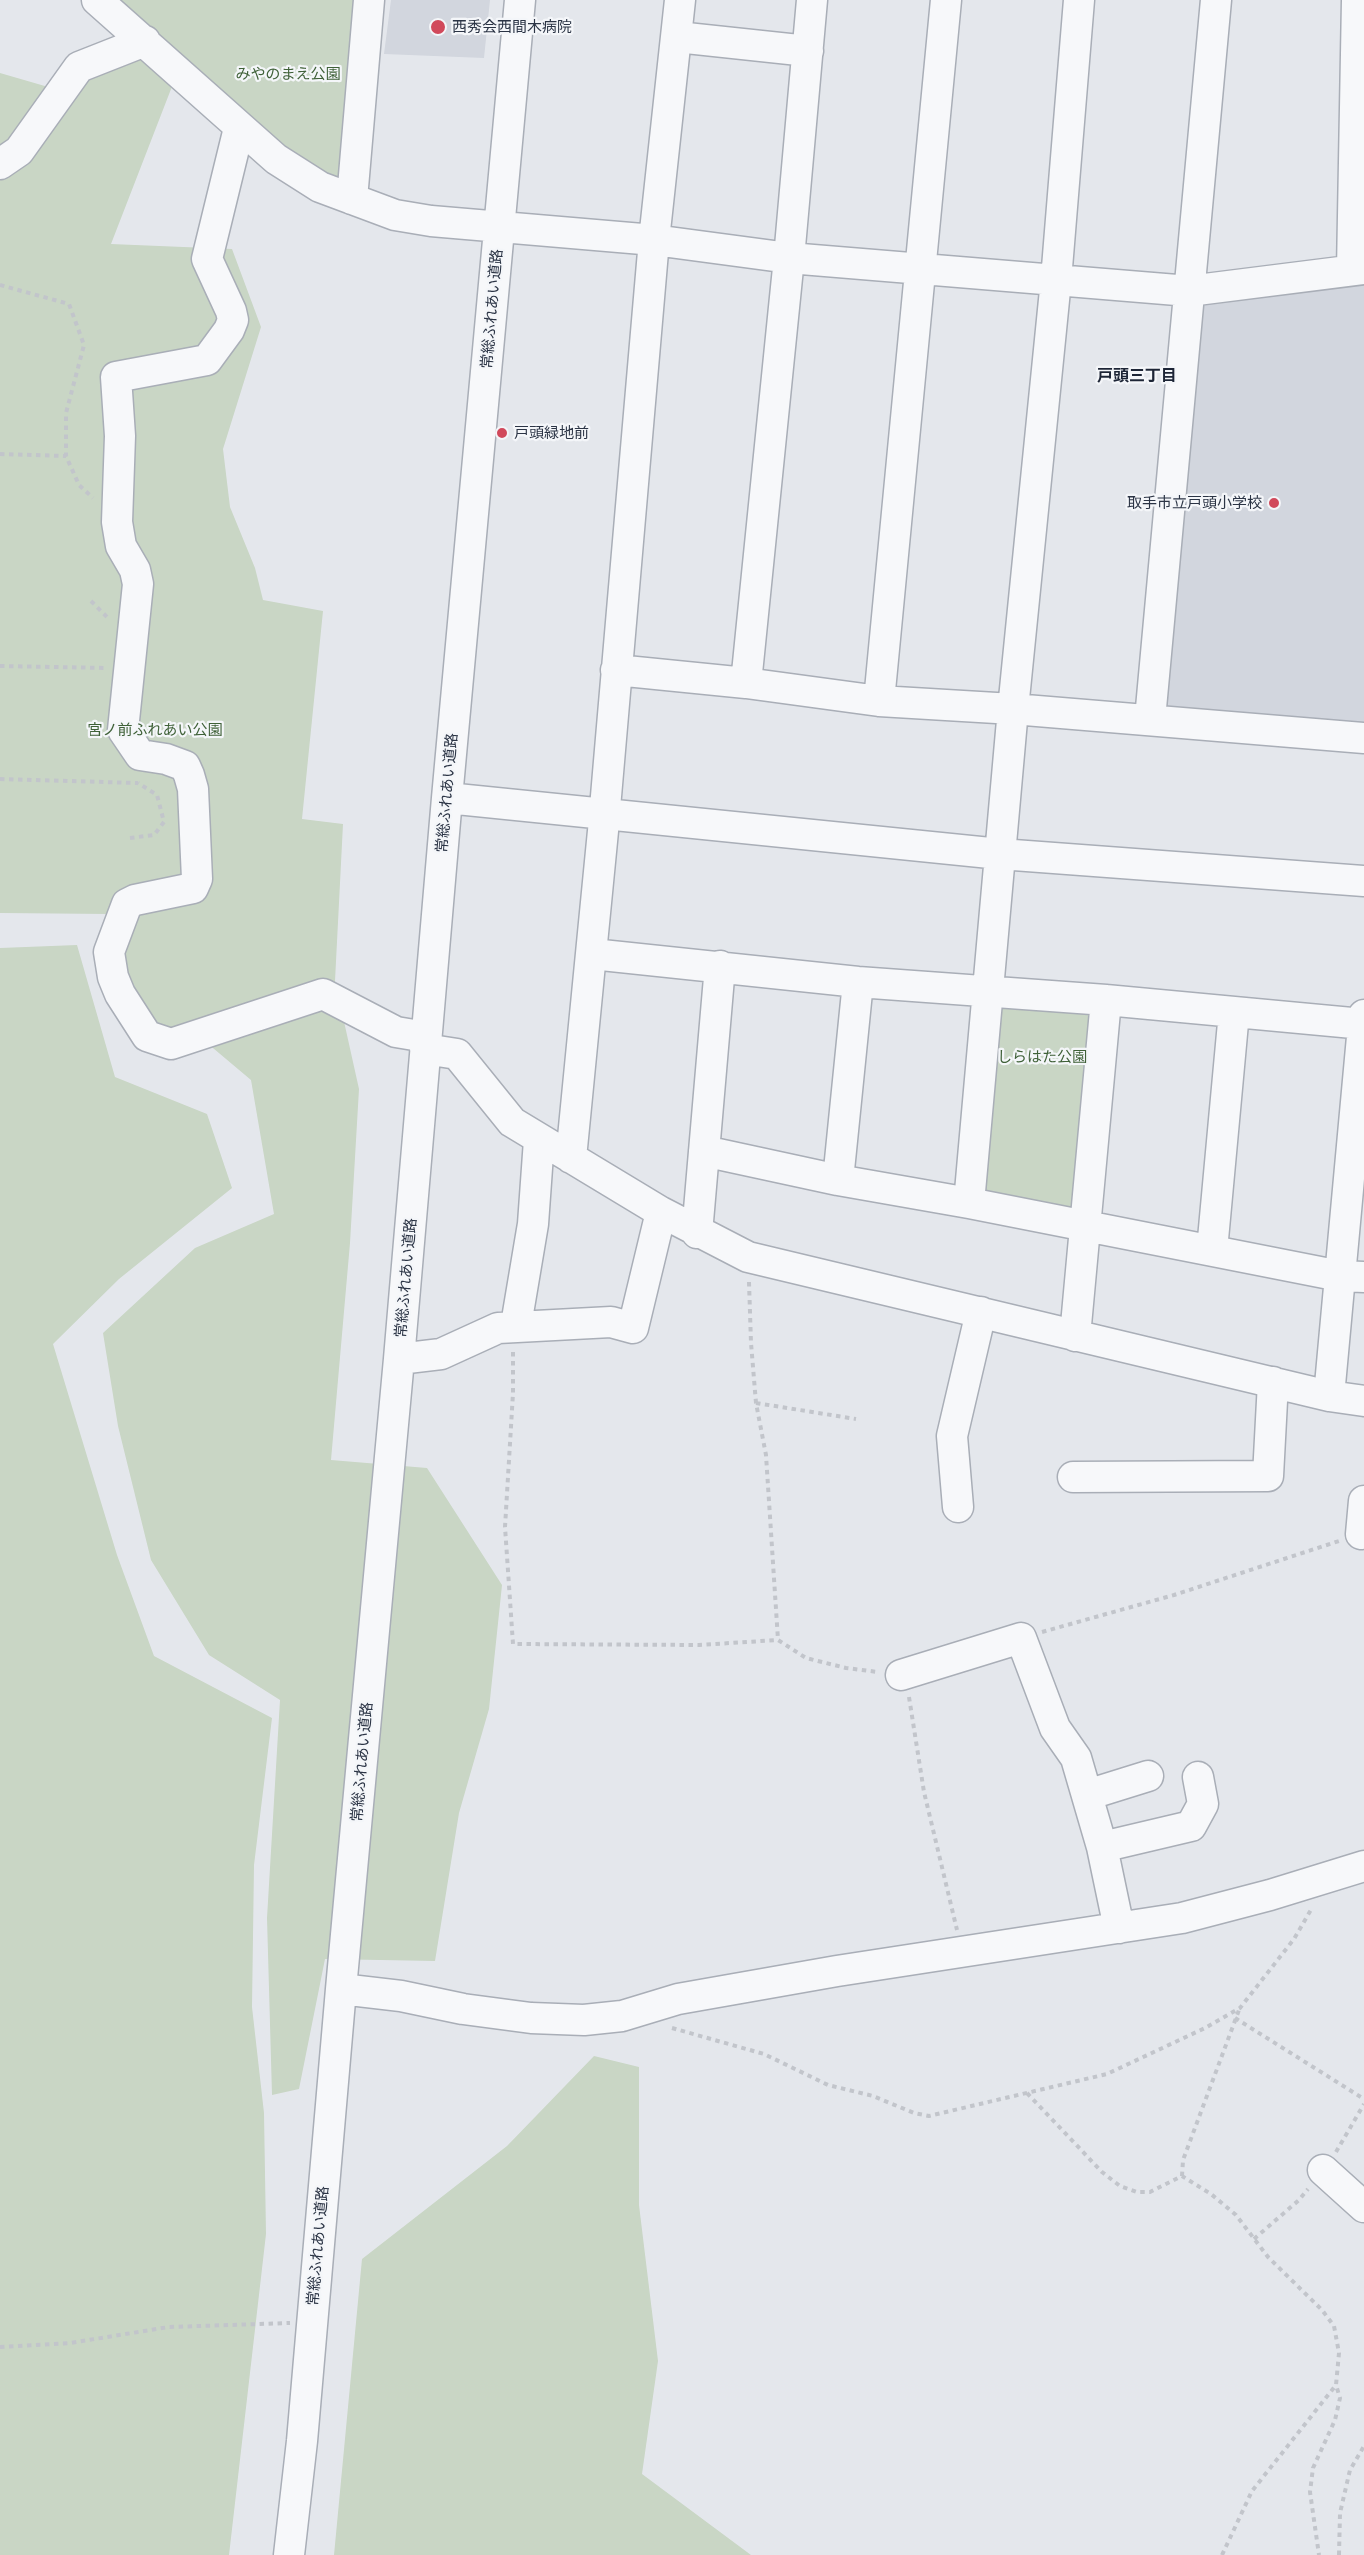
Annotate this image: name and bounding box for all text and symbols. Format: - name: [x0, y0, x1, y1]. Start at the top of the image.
- marker: 西秀会西間木病院: [429, 18, 447, 36]
- place label: 西秀会西間木病院: [452, 18, 572, 36]
- park label: みやのまえ公園: [236, 65, 340, 83]
- street label: 常総ふれあい道路: [478, 248, 506, 370]
- district label: 戸頭三丁目: [1097, 366, 1177, 386]
- place label: 戸頭緑地前: [514, 424, 589, 442]
- marker: 戸頭緑地前: [495, 426, 509, 440]
- place label: 取手市立戸頭小学校: [1127, 494, 1262, 512]
- marker: 取手市立戸頭小学校: [1267, 496, 1281, 510]
- park label: 宮ノ前ふれあい公園: [88, 721, 222, 739]
- street label: 常総ふれあい道路: [433, 732, 461, 854]
- park label: しらはた公園: [997, 1048, 1087, 1066]
- street label: 常総ふれあい道路: [392, 1217, 420, 1339]
- street label: 常総ふれあい道路: [348, 1701, 376, 1823]
- street label: 常総ふれあい道路: [304, 2185, 332, 2307]

